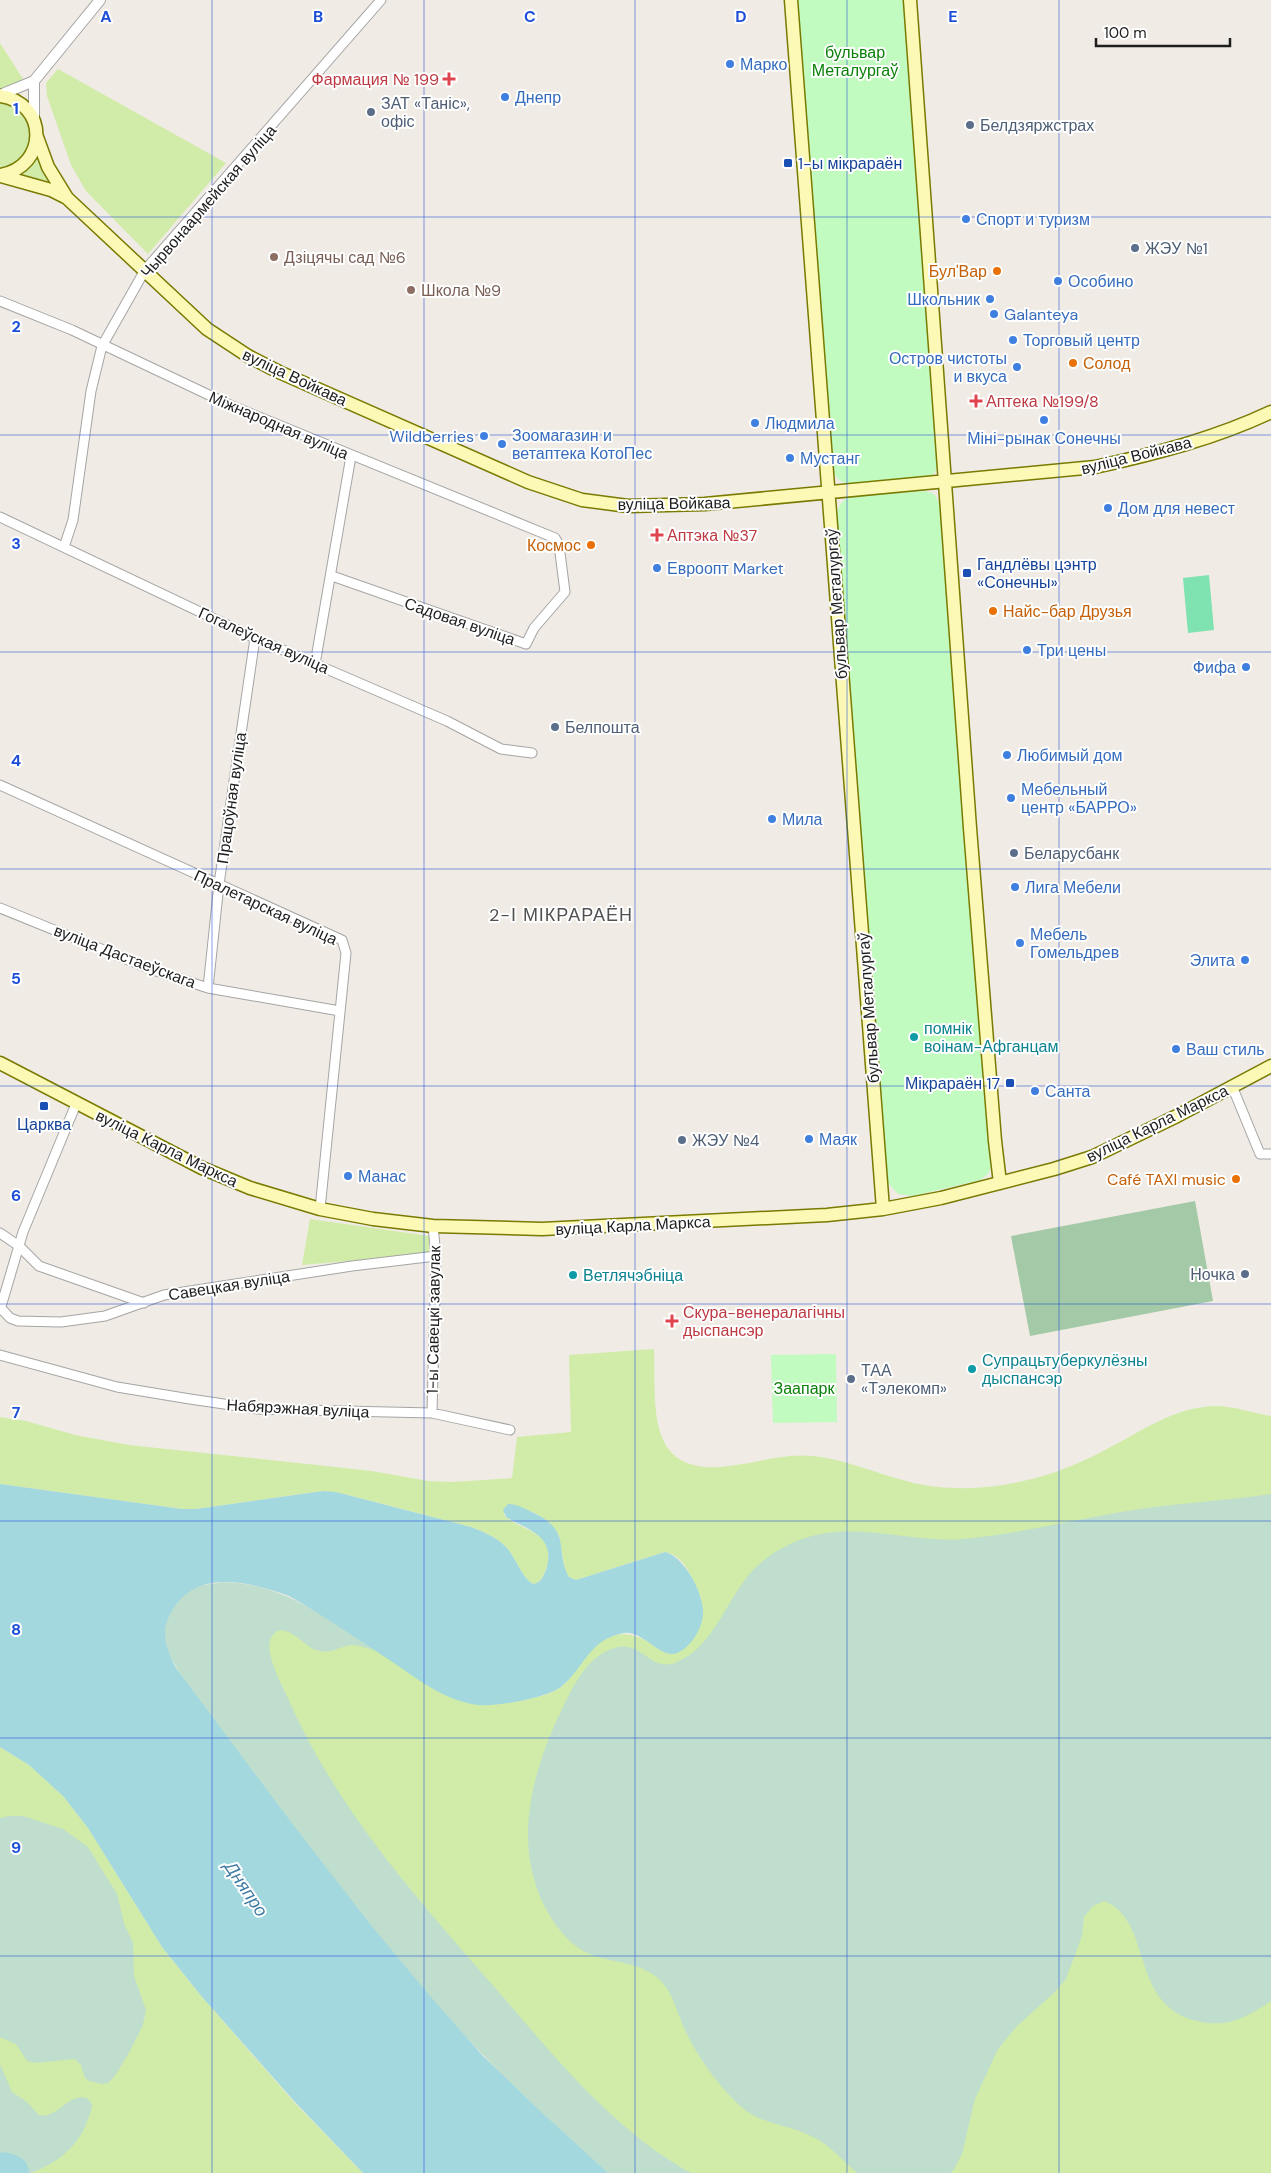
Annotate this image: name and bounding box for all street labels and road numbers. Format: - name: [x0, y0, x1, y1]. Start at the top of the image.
- street label: Чырвонаармейская вуліца: [136, 120, 281, 282]
- street label: вуліца Войкава: [239, 344, 351, 411]
- street label: Міжнародная вуліца: [206, 387, 352, 464]
- street label: вуліца Войкава: [1079, 432, 1194, 479]
- street label: вуліца Войкава: [617, 492, 731, 515]
- street label: бульвар Металургаў: [821, 528, 852, 680]
- street label: Садовая вуліца: [402, 593, 518, 650]
- street label: Гогалеўская вуліца: [195, 602, 333, 679]
- street label: Працоўная вуліца: [212, 731, 251, 865]
- street label: Пралетарская вуліца: [191, 865, 341, 950]
- street label: вуліца Дастаеўскага: [51, 920, 199, 993]
- street label: бульвар Металургаў: [853, 932, 884, 1084]
- street label: вуліца Карла Маркса: [1083, 1080, 1232, 1167]
- street label: вуліца Карла Маркса: [92, 1105, 241, 1192]
- street label: вуліца Карла Маркса: [555, 1211, 711, 1240]
- street label: 1-ы Савецкі завулак: [422, 1245, 445, 1394]
- street label: Савецкая вуліца: [167, 1265, 292, 1305]
- street label: Набярэжная вуліца: [226, 1394, 370, 1423]

